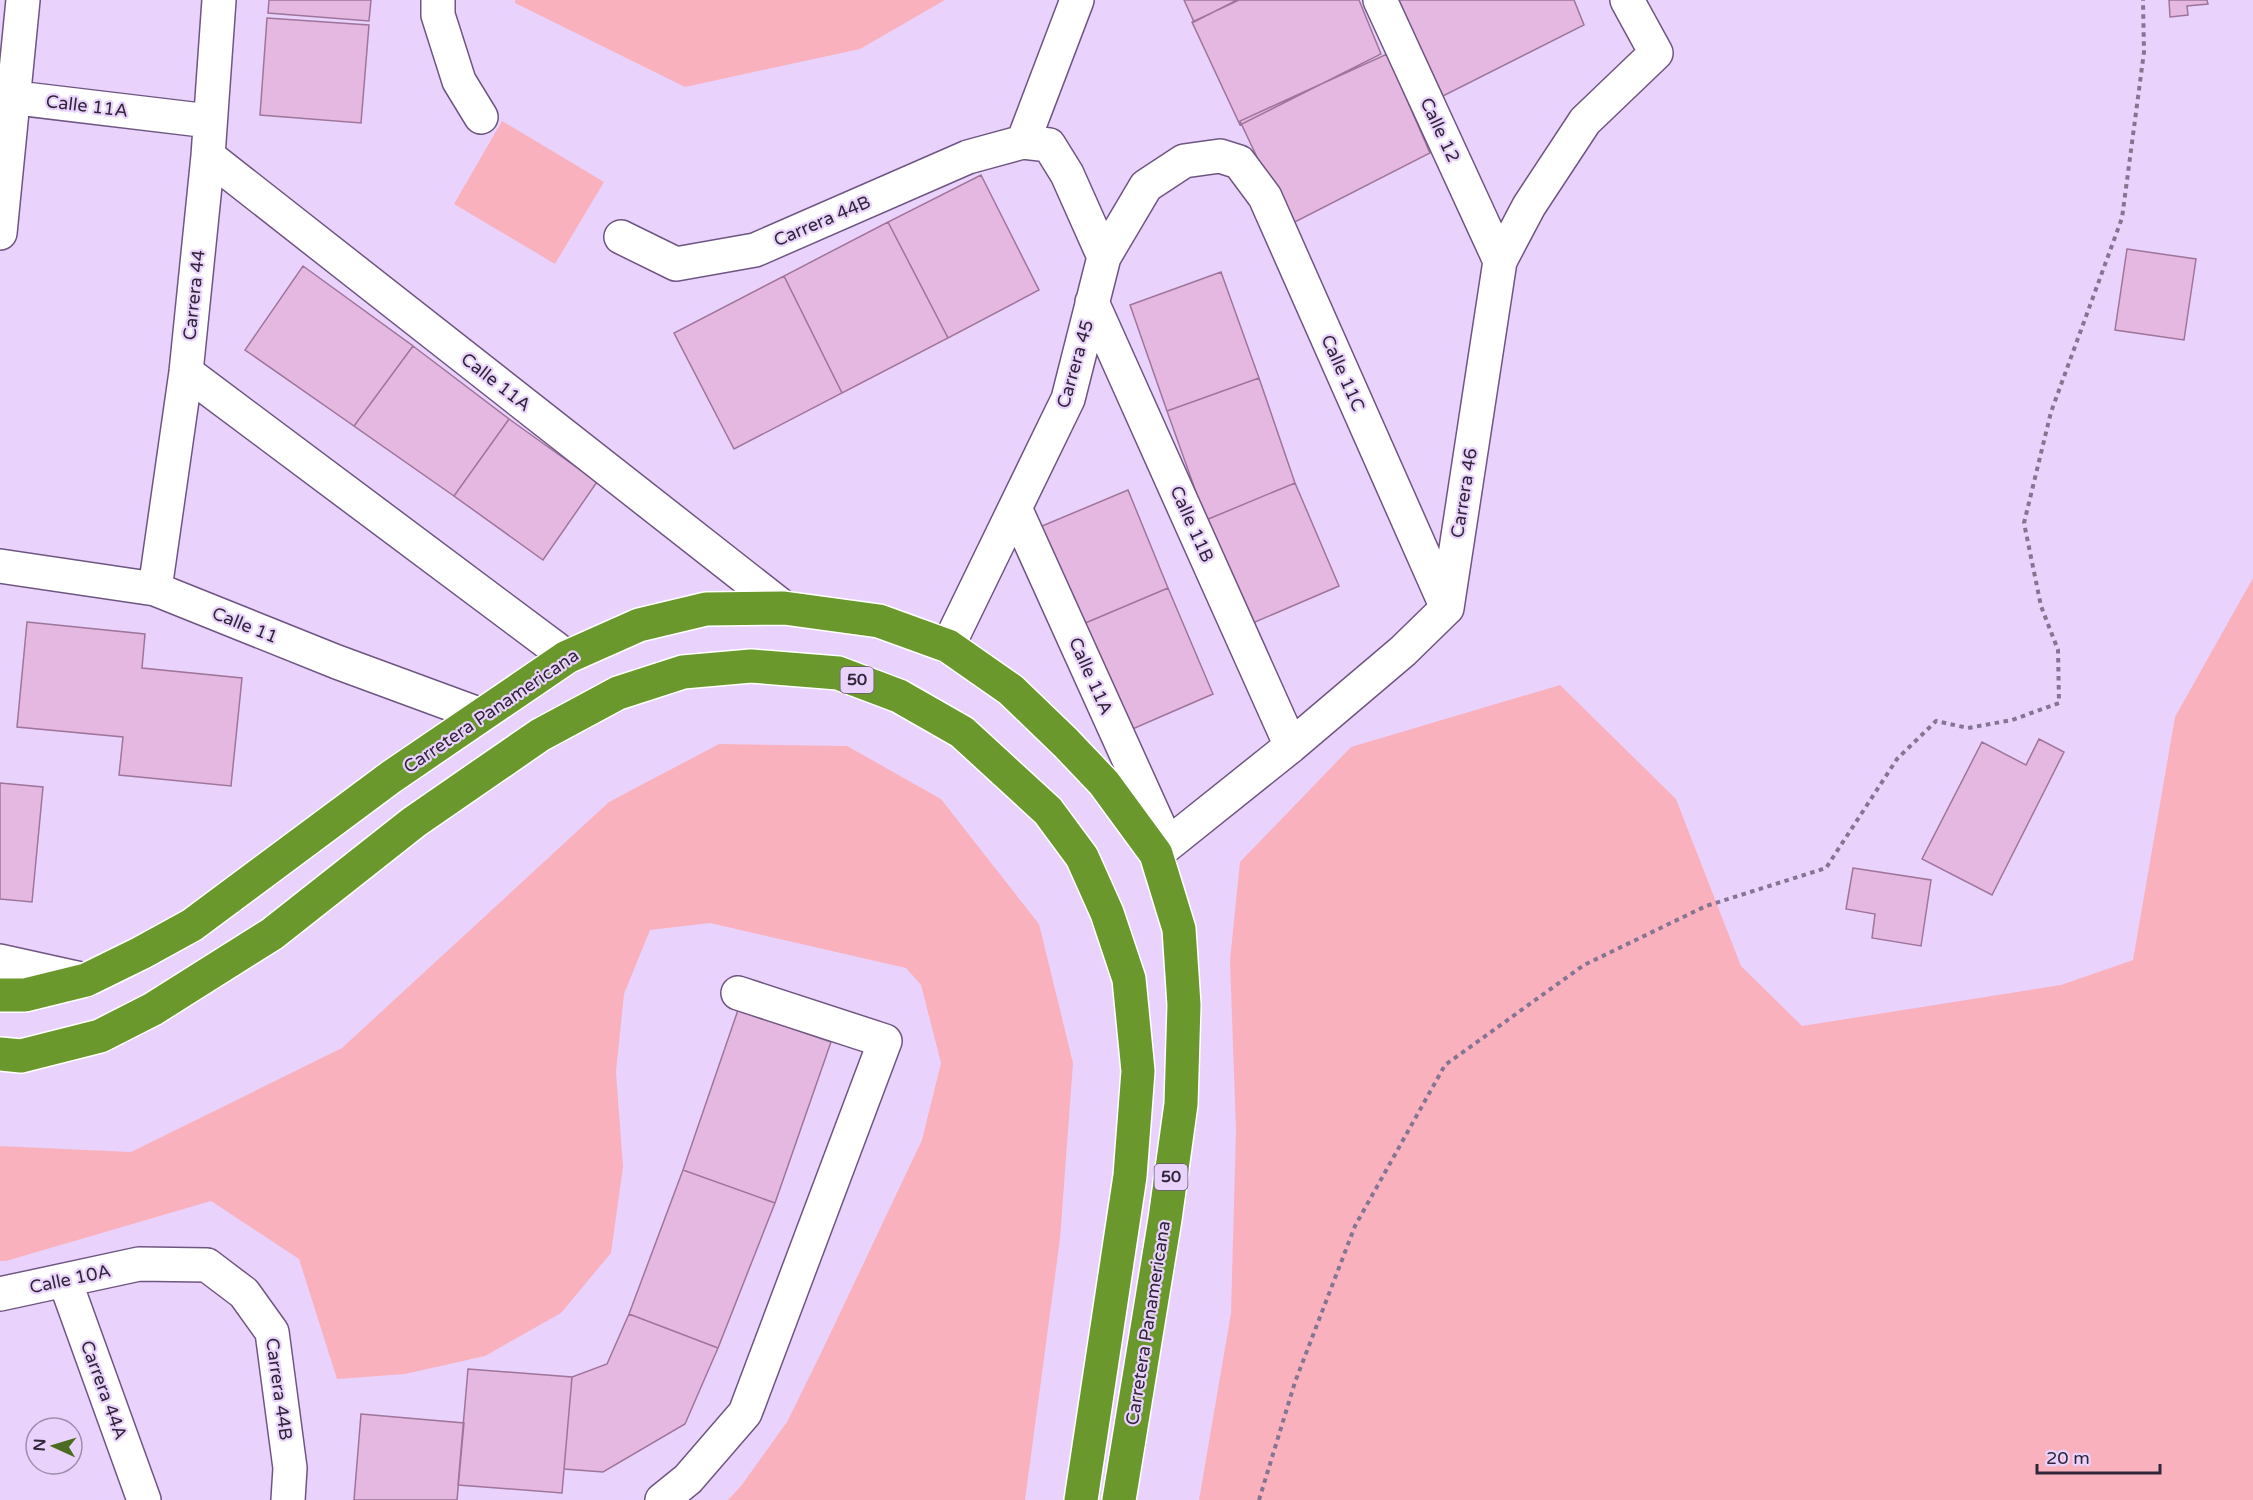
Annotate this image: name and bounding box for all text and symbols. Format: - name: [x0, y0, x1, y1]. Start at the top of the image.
- street label: Calle 11A: [45, 90, 129, 122]
- street label: Calle 12: [1415, 94, 1465, 166]
- street label: Carrera 44B: [770, 191, 874, 251]
- street label: Carrera 44: [178, 249, 210, 341]
- street label: Carrera 45: [1052, 317, 1098, 411]
- street label: Calle 11C: [1316, 331, 1370, 415]
- street label: Calle 11A: [457, 348, 535, 416]
- street label: Carrera 46: [1446, 447, 1482, 539]
- street label: Calle 11B: [1165, 482, 1219, 566]
- street label: Calle 11: [209, 602, 281, 648]
- street label: Calle 11A: [1064, 634, 1118, 718]
- street label: Carretera Panamericana: [399, 644, 583, 778]
- road number: 50: [840, 667, 874, 693]
- road number: 50: [1154, 1164, 1188, 1190]
- street label: Carretera Panamericana: [1121, 1219, 1175, 1427]
- street label: Calle 10A: [27, 1260, 113, 1298]
- street label: Carrera 44B: [261, 1336, 297, 1442]
- street label: Carrera 44A: [76, 1337, 132, 1443]
- north arrow: [24, 1416, 84, 1476]
- scale bar: [2037, 1437, 2160, 1475]
- text: N: [30, 1438, 50, 1452]
- text: 20 m: [2046, 1447, 2090, 1469]

